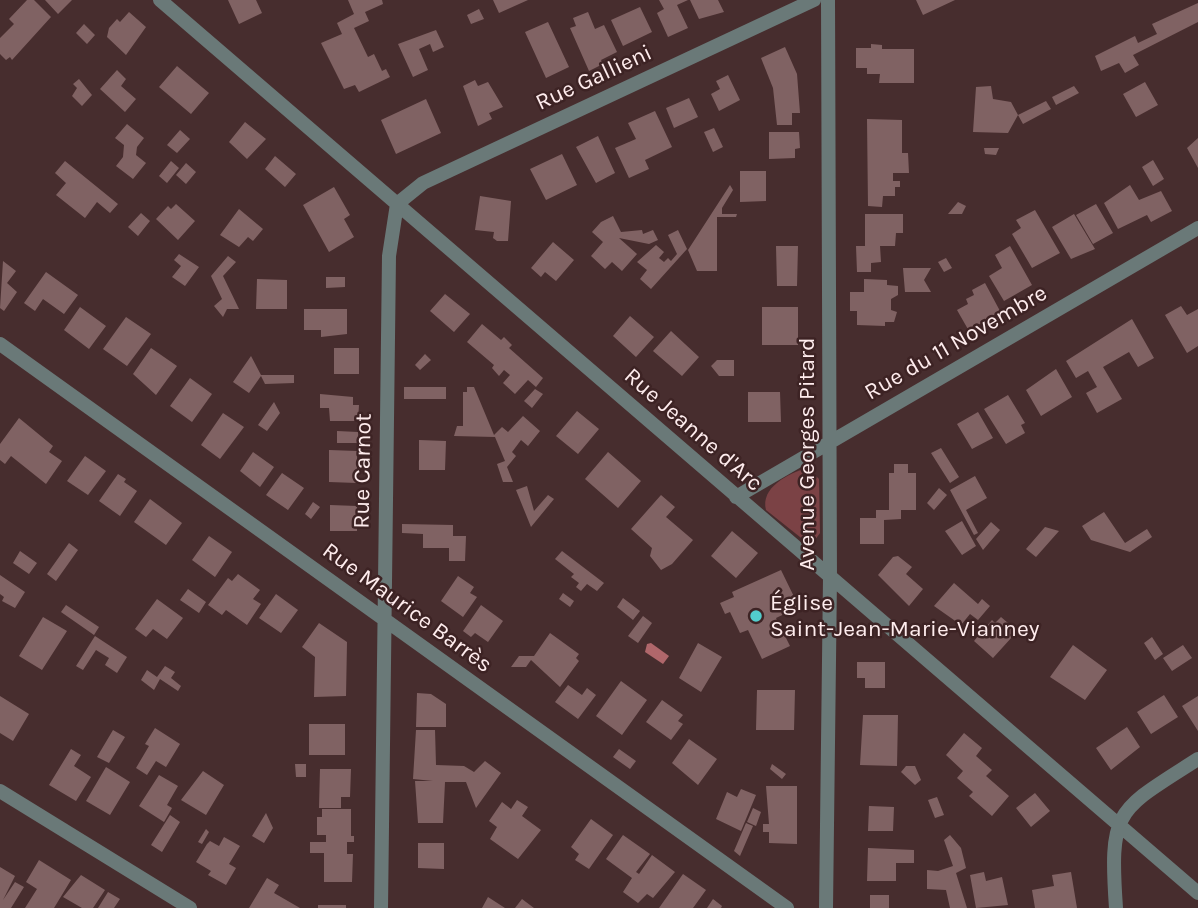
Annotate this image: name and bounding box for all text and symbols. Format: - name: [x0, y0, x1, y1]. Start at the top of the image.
- street label: Rue Gallieni: [532, 39, 656, 117]
- street label: Rue du 11 Novembre: [860, 280, 1052, 406]
- street label: Avenue Georges Pitard: [793, 337, 821, 571]
- street label: Rue Jeanne d'Arc: [618, 362, 768, 498]
- street label: Rue Carnot: [348, 413, 378, 529]
- street label: Rue Maurice Barrès: [317, 537, 497, 679]
- place label: Église Saint-Jean-Marie-Vianney: [770, 589, 1039, 643]
- marker: Église Saint-Jean-Marie-Vianney: [748, 608, 764, 624]

